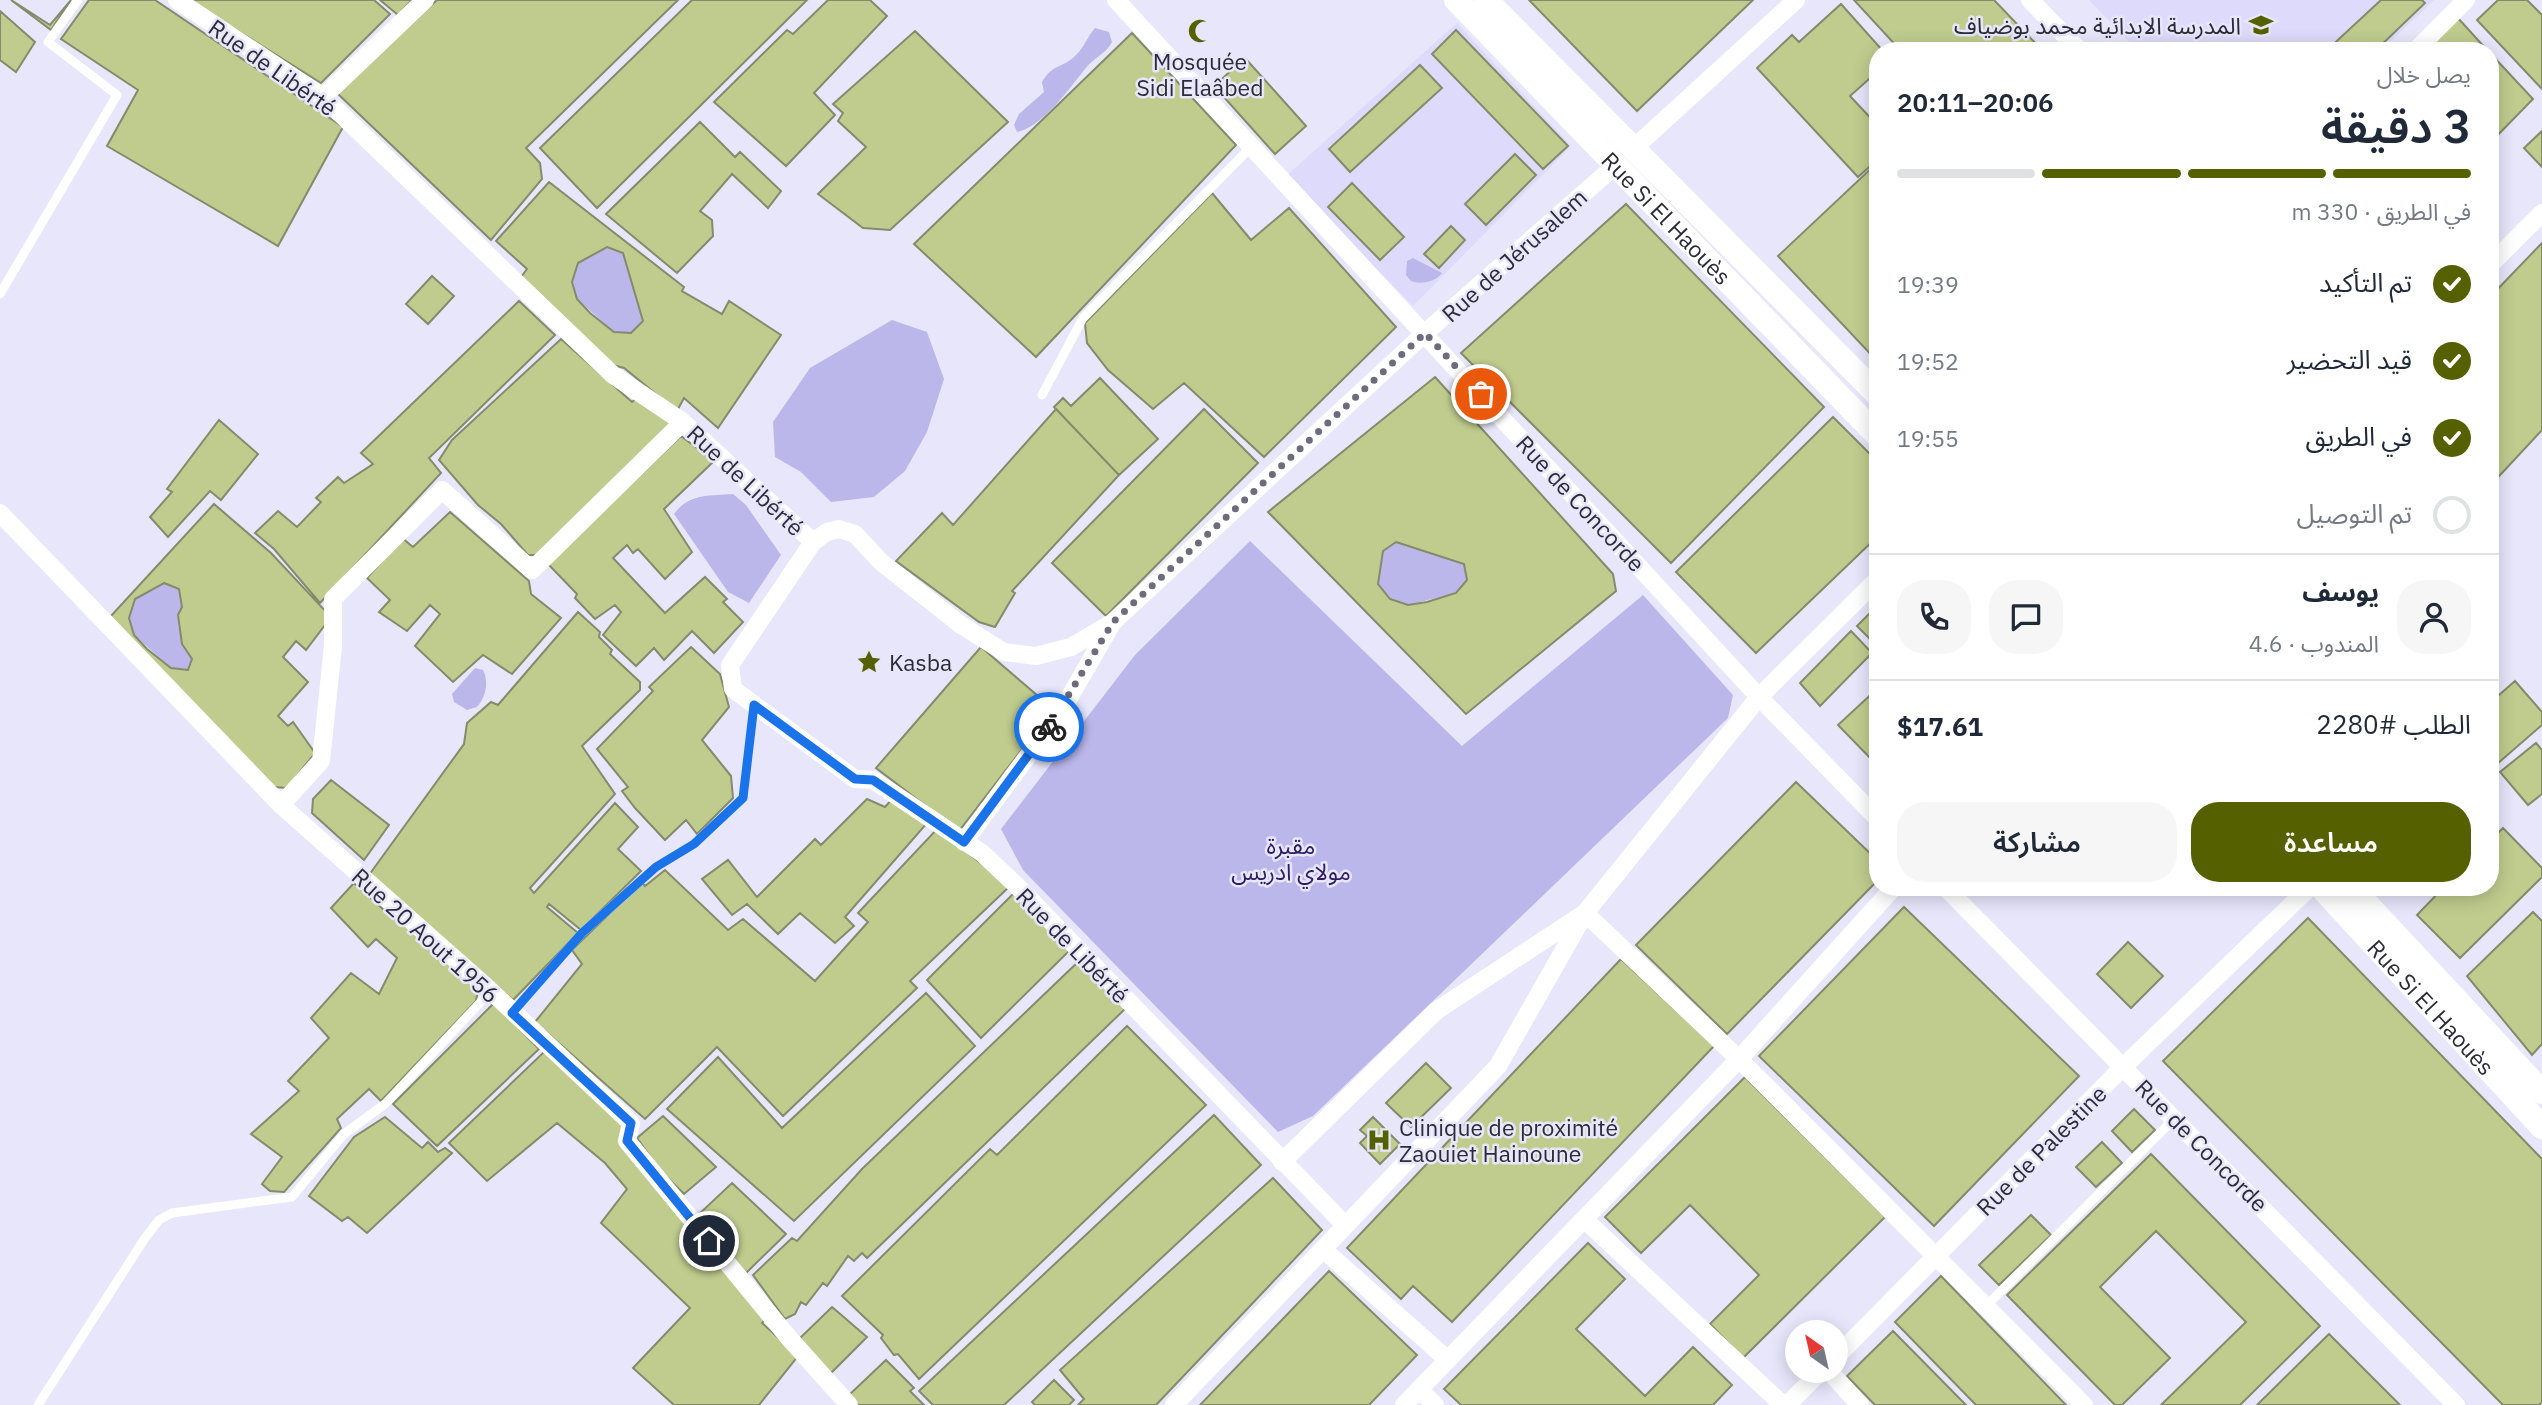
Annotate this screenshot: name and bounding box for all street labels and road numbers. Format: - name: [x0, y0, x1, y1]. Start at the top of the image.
- street label: Rue de Libérté: [203, 12, 343, 122]
- street label: Rue Si El Haouès: [1595, 145, 1738, 291]
- street label: Rue de Jérusalem: [1435, 182, 1593, 328]
- street label: Rue de Libérté: [681, 418, 811, 542]
- street label: Rue de Concorde: [1510, 428, 1652, 578]
- street label: Rue 20 Aout 1956: [346, 861, 506, 1009]
- street label: Rue de Libérté: [1010, 881, 1136, 1009]
- street label: Rue Si El Haouès: [2361, 933, 2501, 1081]
- street label: Rue de Concorde: [2129, 1072, 2275, 1218]
- street label: Rue de Palestine: [1969, 1078, 2113, 1222]

